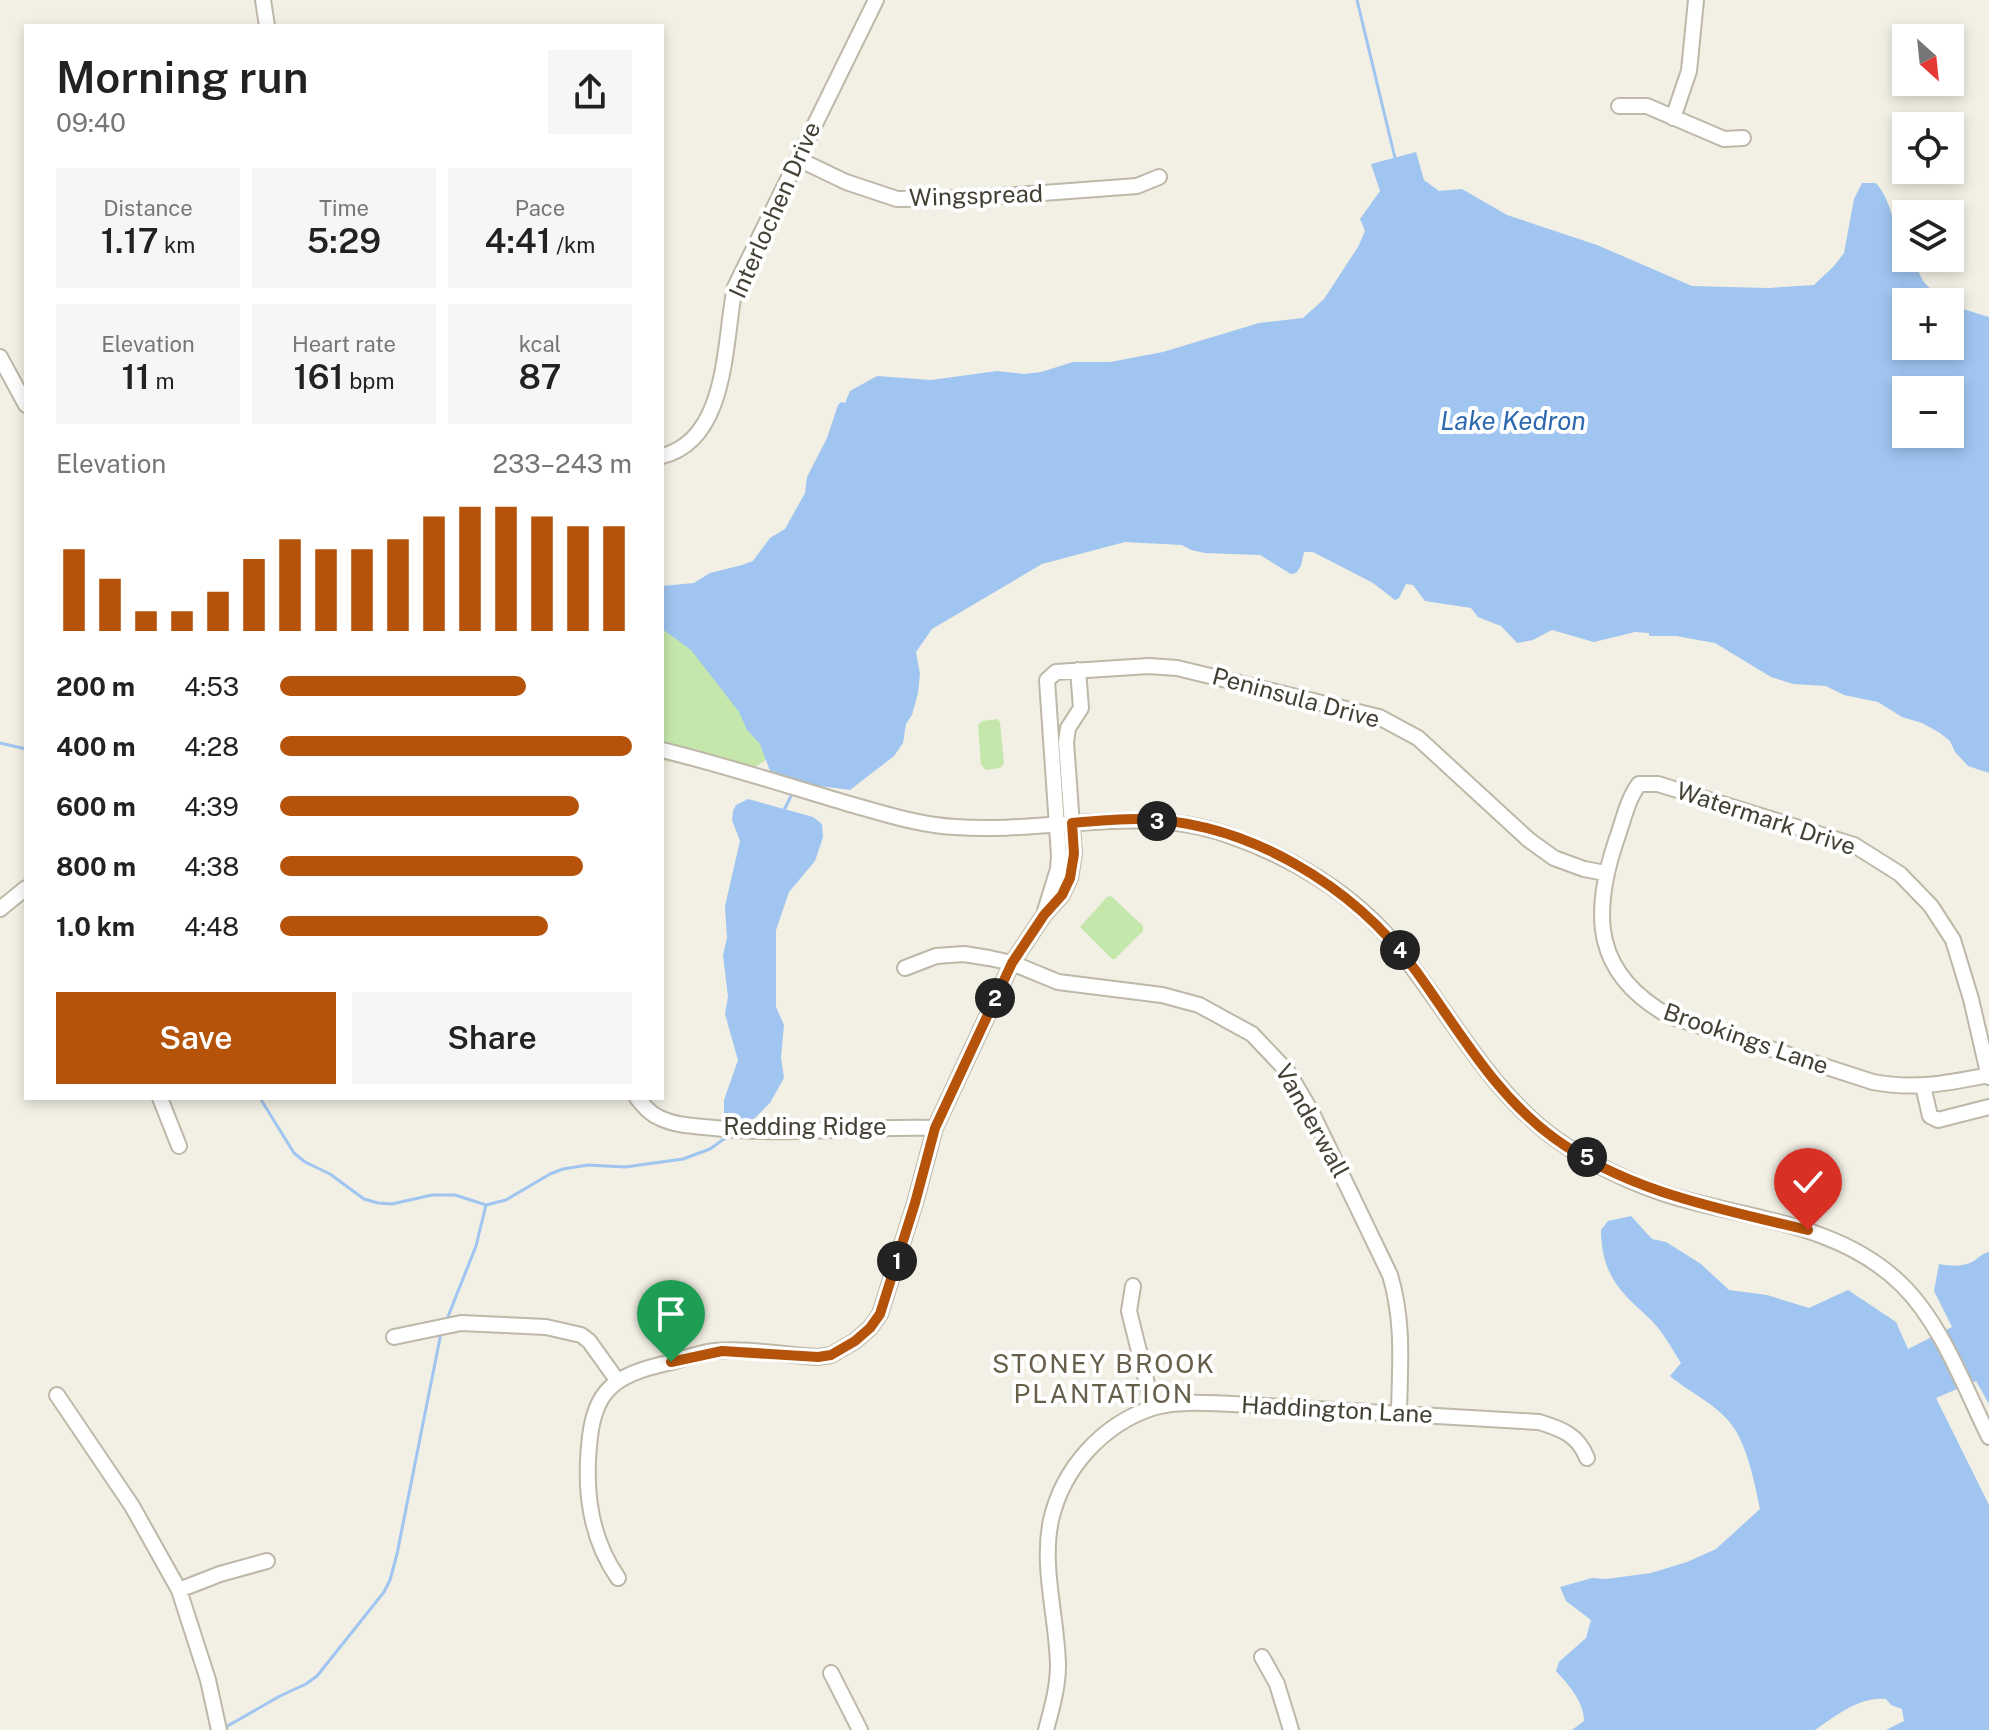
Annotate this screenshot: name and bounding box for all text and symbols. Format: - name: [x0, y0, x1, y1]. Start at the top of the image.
- north arrow: [1892, 24, 1964, 96]
- map controls: [1892, 24, 1964, 448]
- button: share: [548, 50, 632, 134]
- text: Morning run: [56, 51, 309, 103]
- text: 09:40: [56, 107, 126, 138]
- button: locate: [1892, 112, 1964, 184]
- street label: Interlochen Drive: [723, 117, 825, 302]
- street label: Wingspread: [909, 179, 1043, 211]
- text: Distance: [103, 195, 193, 221]
- text: Time: [319, 195, 369, 221]
- text: Pace: [515, 195, 565, 221]
- button: layers: [1892, 200, 1964, 272]
- text: 1.17: [101, 221, 159, 261]
- text: 5:29: [307, 221, 381, 261]
- text: 4:41: [485, 221, 551, 261]
- text: km: [159, 232, 195, 258]
- text: /km: [551, 232, 595, 258]
- button: +: [1892, 288, 1964, 360]
- text: Elevation: [101, 331, 195, 357]
- text: Heart rate: [292, 331, 396, 357]
- text: kcal: [519, 331, 561, 357]
- text: 11: [122, 357, 150, 397]
- text: 161: [294, 357, 344, 397]
- text: 87: [519, 357, 561, 397]
- text: m: [150, 368, 174, 394]
- text: bpm: [344, 368, 394, 394]
- button: −: [1892, 376, 1964, 448]
- water label: Lake Kedron: [1440, 405, 1586, 436]
- text: Elevation: [56, 448, 166, 479]
- text: 233–243 m: [492, 448, 632, 479]
- street label: Peninsula Drive: [1209, 661, 1383, 733]
- text: 200 m: [56, 671, 135, 702]
- text: 4:53: [184, 671, 239, 702]
- text: 400 m: [56, 731, 136, 762]
- text: 4:28: [184, 731, 239, 762]
- street label: Watermark Drive: [1673, 776, 1859, 860]
- text: 600 m: [56, 791, 136, 822]
- text: 4:39: [184, 791, 239, 822]
- pin: 3: [1137, 801, 1177, 841]
- text: 3: [1150, 808, 1164, 834]
- text: 800 m: [56, 851, 136, 882]
- text: 4:38: [184, 851, 239, 882]
- text: 1.0 km: [56, 911, 135, 942]
- text: 4:48: [184, 911, 239, 942]
- pin: 4: [1380, 930, 1420, 970]
- text: 4: [1393, 937, 1407, 963]
- pin: 2: [975, 978, 1015, 1018]
- text: 2: [988, 985, 1002, 1011]
- button: Save: [56, 992, 336, 1084]
- button: Share: [352, 992, 632, 1084]
- street label: Brookings Lane: [1660, 997, 1832, 1079]
- street label: Vanderwall: [1270, 1059, 1356, 1182]
- street label: Redding Ridge: [723, 1112, 887, 1140]
- pin: 5: [1567, 1137, 1607, 1177]
- text: 5: [1580, 1144, 1594, 1170]
- pin: [1774, 1148, 1842, 1230]
- icon: check: [1786, 1160, 1830, 1204]
- pin: 1: [877, 1241, 917, 1281]
- text: 1: [892, 1248, 902, 1274]
- pin: [637, 1280, 705, 1362]
- icon: arrive: [649, 1292, 693, 1336]
- district label: STONEY BROOK PLANTATION: [992, 1348, 1216, 1409]
- street label: Haddington Lane: [1241, 1390, 1434, 1428]

